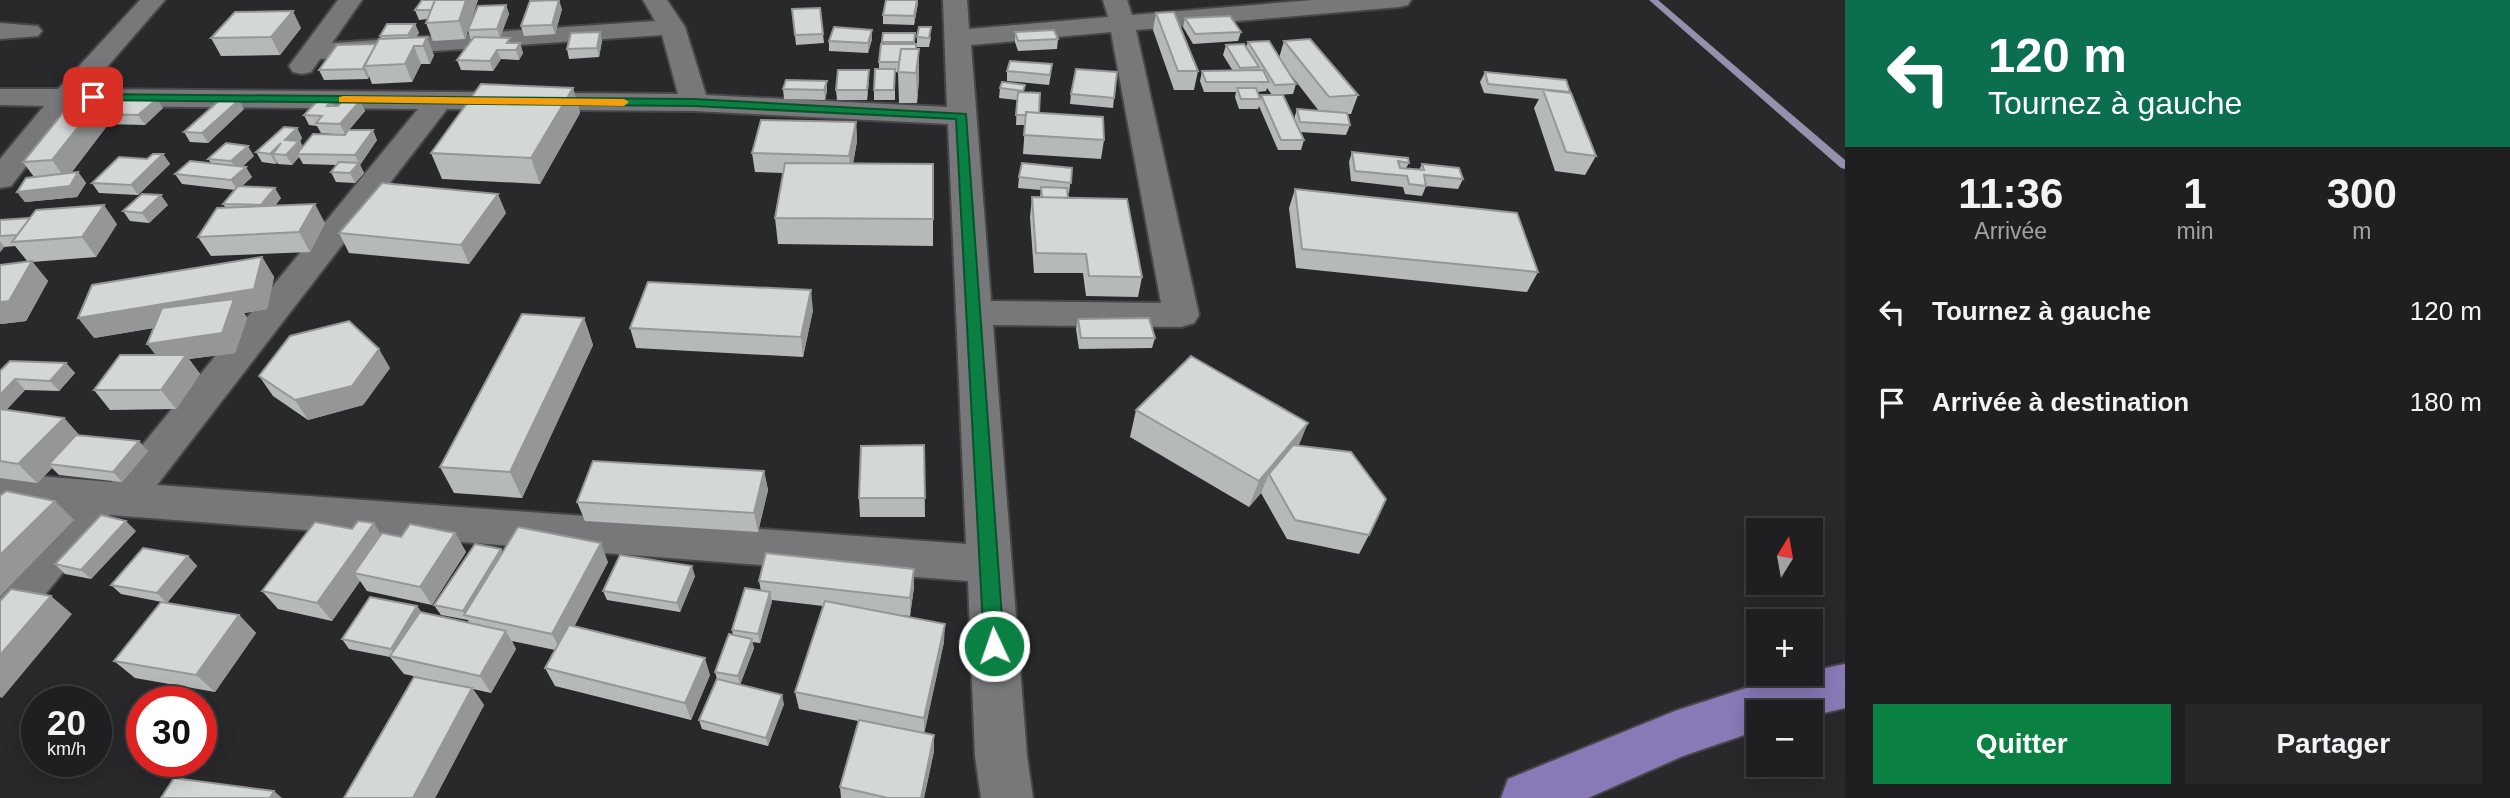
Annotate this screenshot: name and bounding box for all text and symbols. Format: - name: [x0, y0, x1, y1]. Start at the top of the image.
- icon: left: [1873, 28, 1964, 119]
- text: 120 m: [1988, 28, 2127, 82]
- pin: [63, 67, 123, 127]
- icon: arrive: [74, 78, 112, 116]
- text: Tournez à gauche: [1988, 85, 2242, 121]
- text: 11:36: [1958, 170, 2063, 217]
- text: 1: [2183, 170, 2207, 217]
- text: 300: [2327, 170, 2397, 217]
- text: Arrivée: [1974, 218, 2047, 244]
- text: min: [2176, 218, 2214, 244]
- text: m: [2352, 218, 2371, 244]
- icon: left: [1873, 293, 1911, 331]
- text: Tournez à gauche: [1932, 296, 2151, 326]
- text: 120 m: [2410, 296, 2482, 326]
- icon: arrive: [1873, 384, 1911, 422]
- text: Arrivée à destination: [1932, 387, 2189, 417]
- text: 180 m: [2410, 387, 2482, 417]
- north arrow: [1746, 518, 1824, 595]
- map controls: [1746, 518, 1823, 777]
- position arrow: [957, 609, 1031, 683]
- button: +: [1746, 609, 1823, 686]
- speed limit sign: 30: [126, 686, 217, 777]
- button: −: [1746, 700, 1823, 777]
- text: 20: [47, 703, 86, 742]
- button: Quitter: [1873, 704, 2171, 784]
- button: Partager: [2185, 704, 2482, 784]
- text: km/h: [47, 739, 86, 759]

